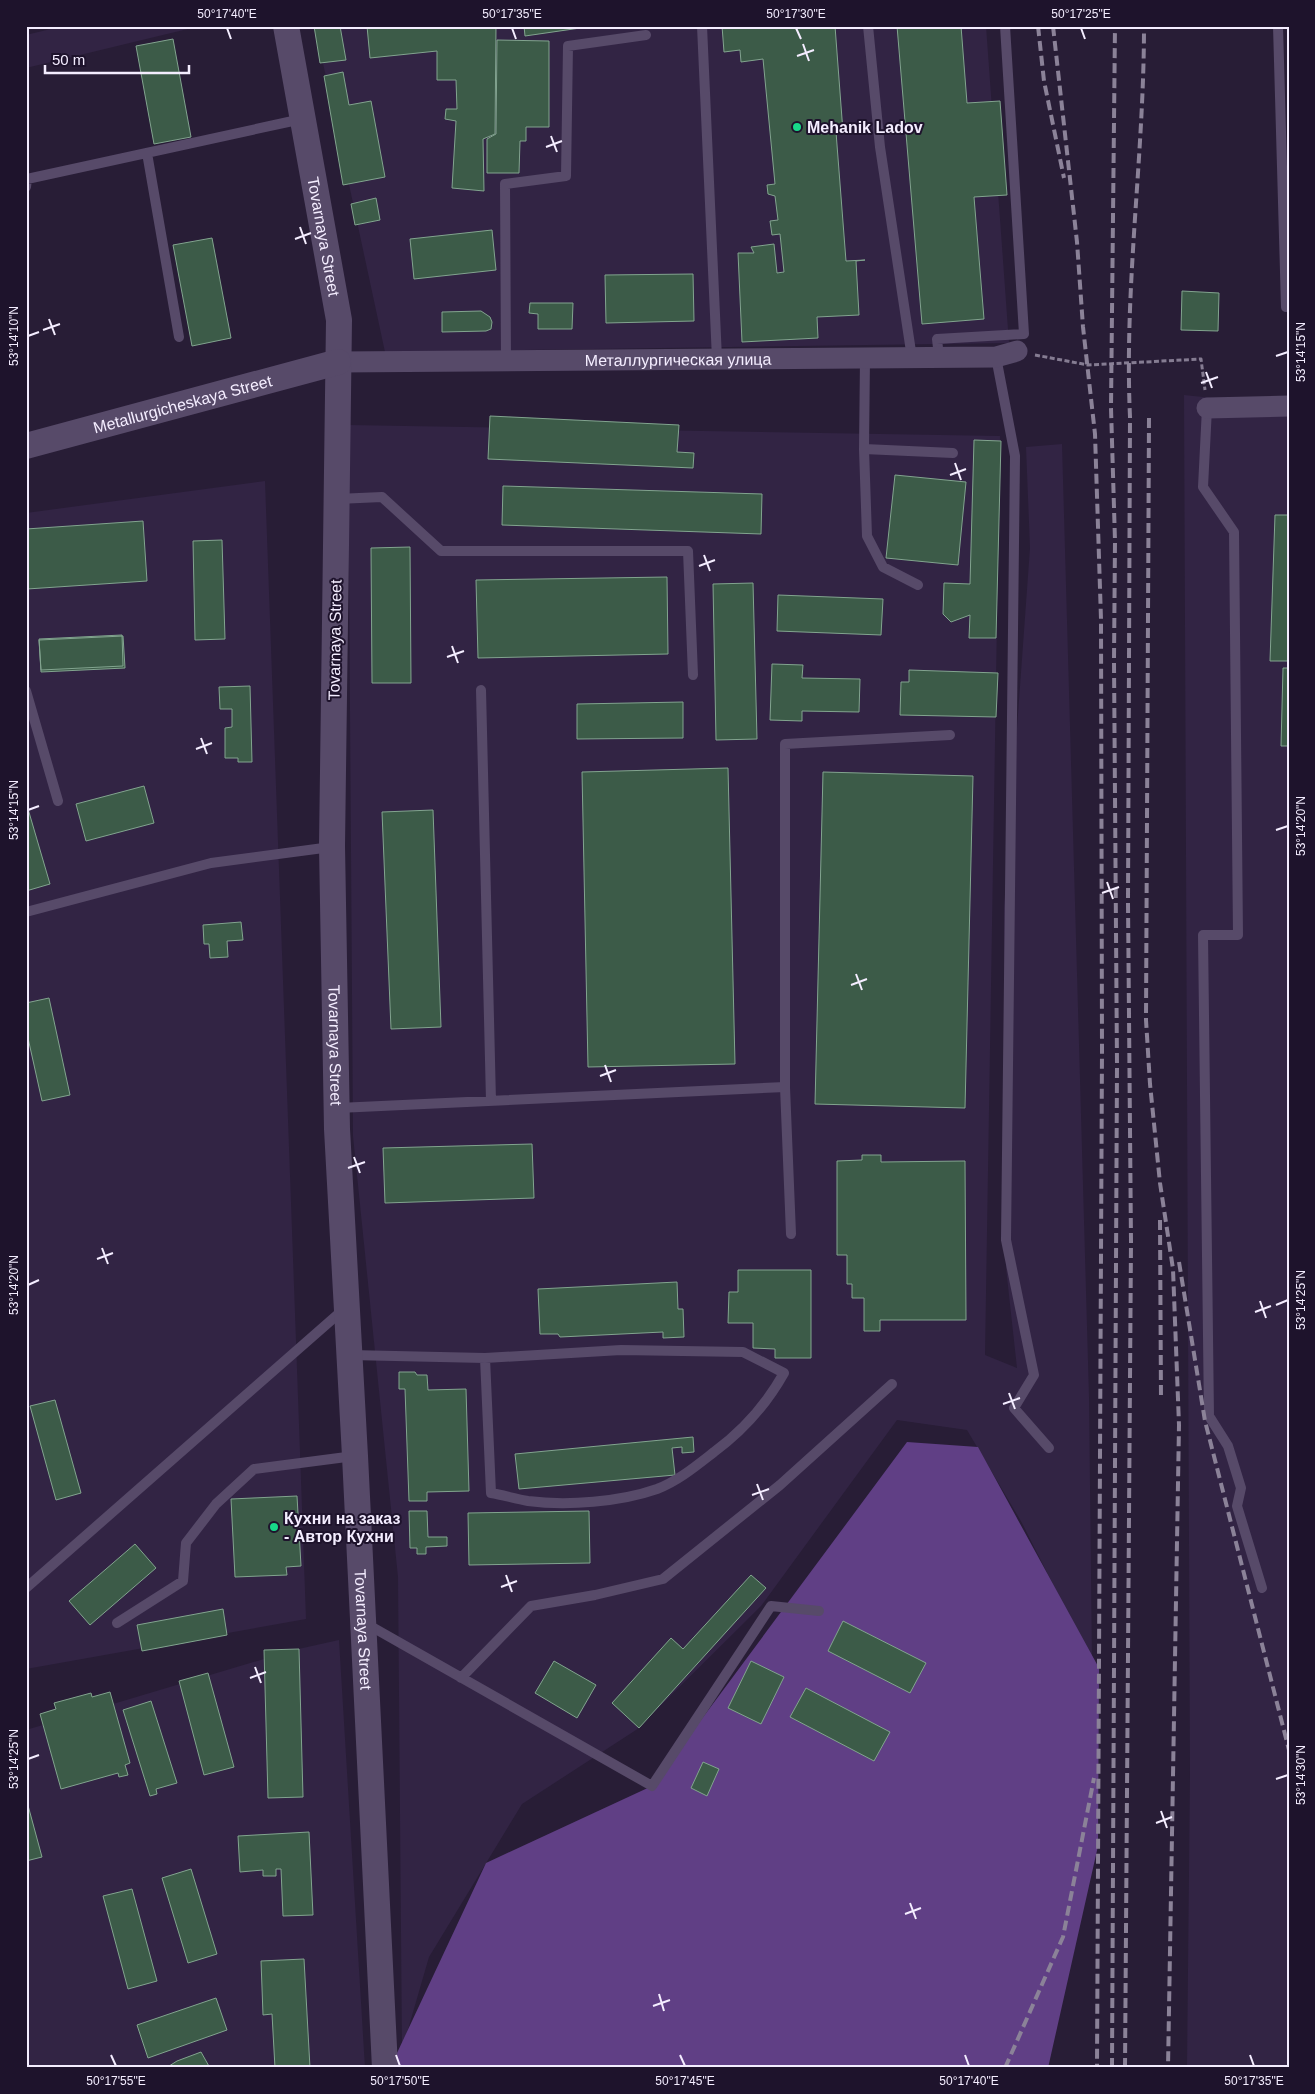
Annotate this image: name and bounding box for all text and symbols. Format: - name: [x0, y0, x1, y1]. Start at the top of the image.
- text: 50°17'40"E: [197, 7, 257, 21]
- text: 50°17'35"E: [482, 7, 542, 21]
- text: 50°17'30"E: [766, 7, 826, 21]
- text: 50°17'25"E: [1051, 7, 1111, 21]
- scale bar: [45, 42, 189, 74]
- text: 50 m: [52, 51, 85, 68]
- place label: Mehanik Ladov: [807, 119, 923, 136]
- marker: Mehanik Ladov: [791, 121, 803, 133]
- street label: Tovarnaya Street: [305, 176, 343, 298]
- text: 53°14'10"N: [7, 306, 21, 366]
- text: 53°14'15"N: [1294, 322, 1308, 382]
- street label: Металлургическая улица: [585, 350, 772, 369]
- street label: Metallurgicheskaya Street: [91, 372, 274, 436]
- street label: Tovarnaya Street: [325, 579, 345, 701]
- text: 53°14'15"N: [7, 780, 21, 840]
- text: 53°14'20"N: [1294, 796, 1308, 856]
- street label: Tovarnaya Street: [326, 985, 345, 1106]
- text: 53°14'20"N: [7, 1255, 21, 1315]
- text: 53°14'25"N: [1294, 1270, 1308, 1330]
- place label: Кухни на заказ - Автор Кухни: [284, 1510, 400, 1545]
- marker: Кухни на заказ - Автор Кухни: [268, 1521, 280, 1533]
- street label: Tovarnaya Street: [352, 1569, 375, 1691]
- text: 53°14'25"N: [7, 1729, 21, 1789]
- text: 53°14'30"N: [1294, 1745, 1308, 1805]
- text: 50°17'55"E: [86, 2074, 146, 2088]
- text: 50°17'50"E: [370, 2074, 430, 2088]
- text: 50°17'45"E: [655, 2074, 715, 2088]
- text: 50°17'40"E: [939, 2074, 999, 2088]
- text: 50°17'35"E: [1224, 2074, 1284, 2088]

